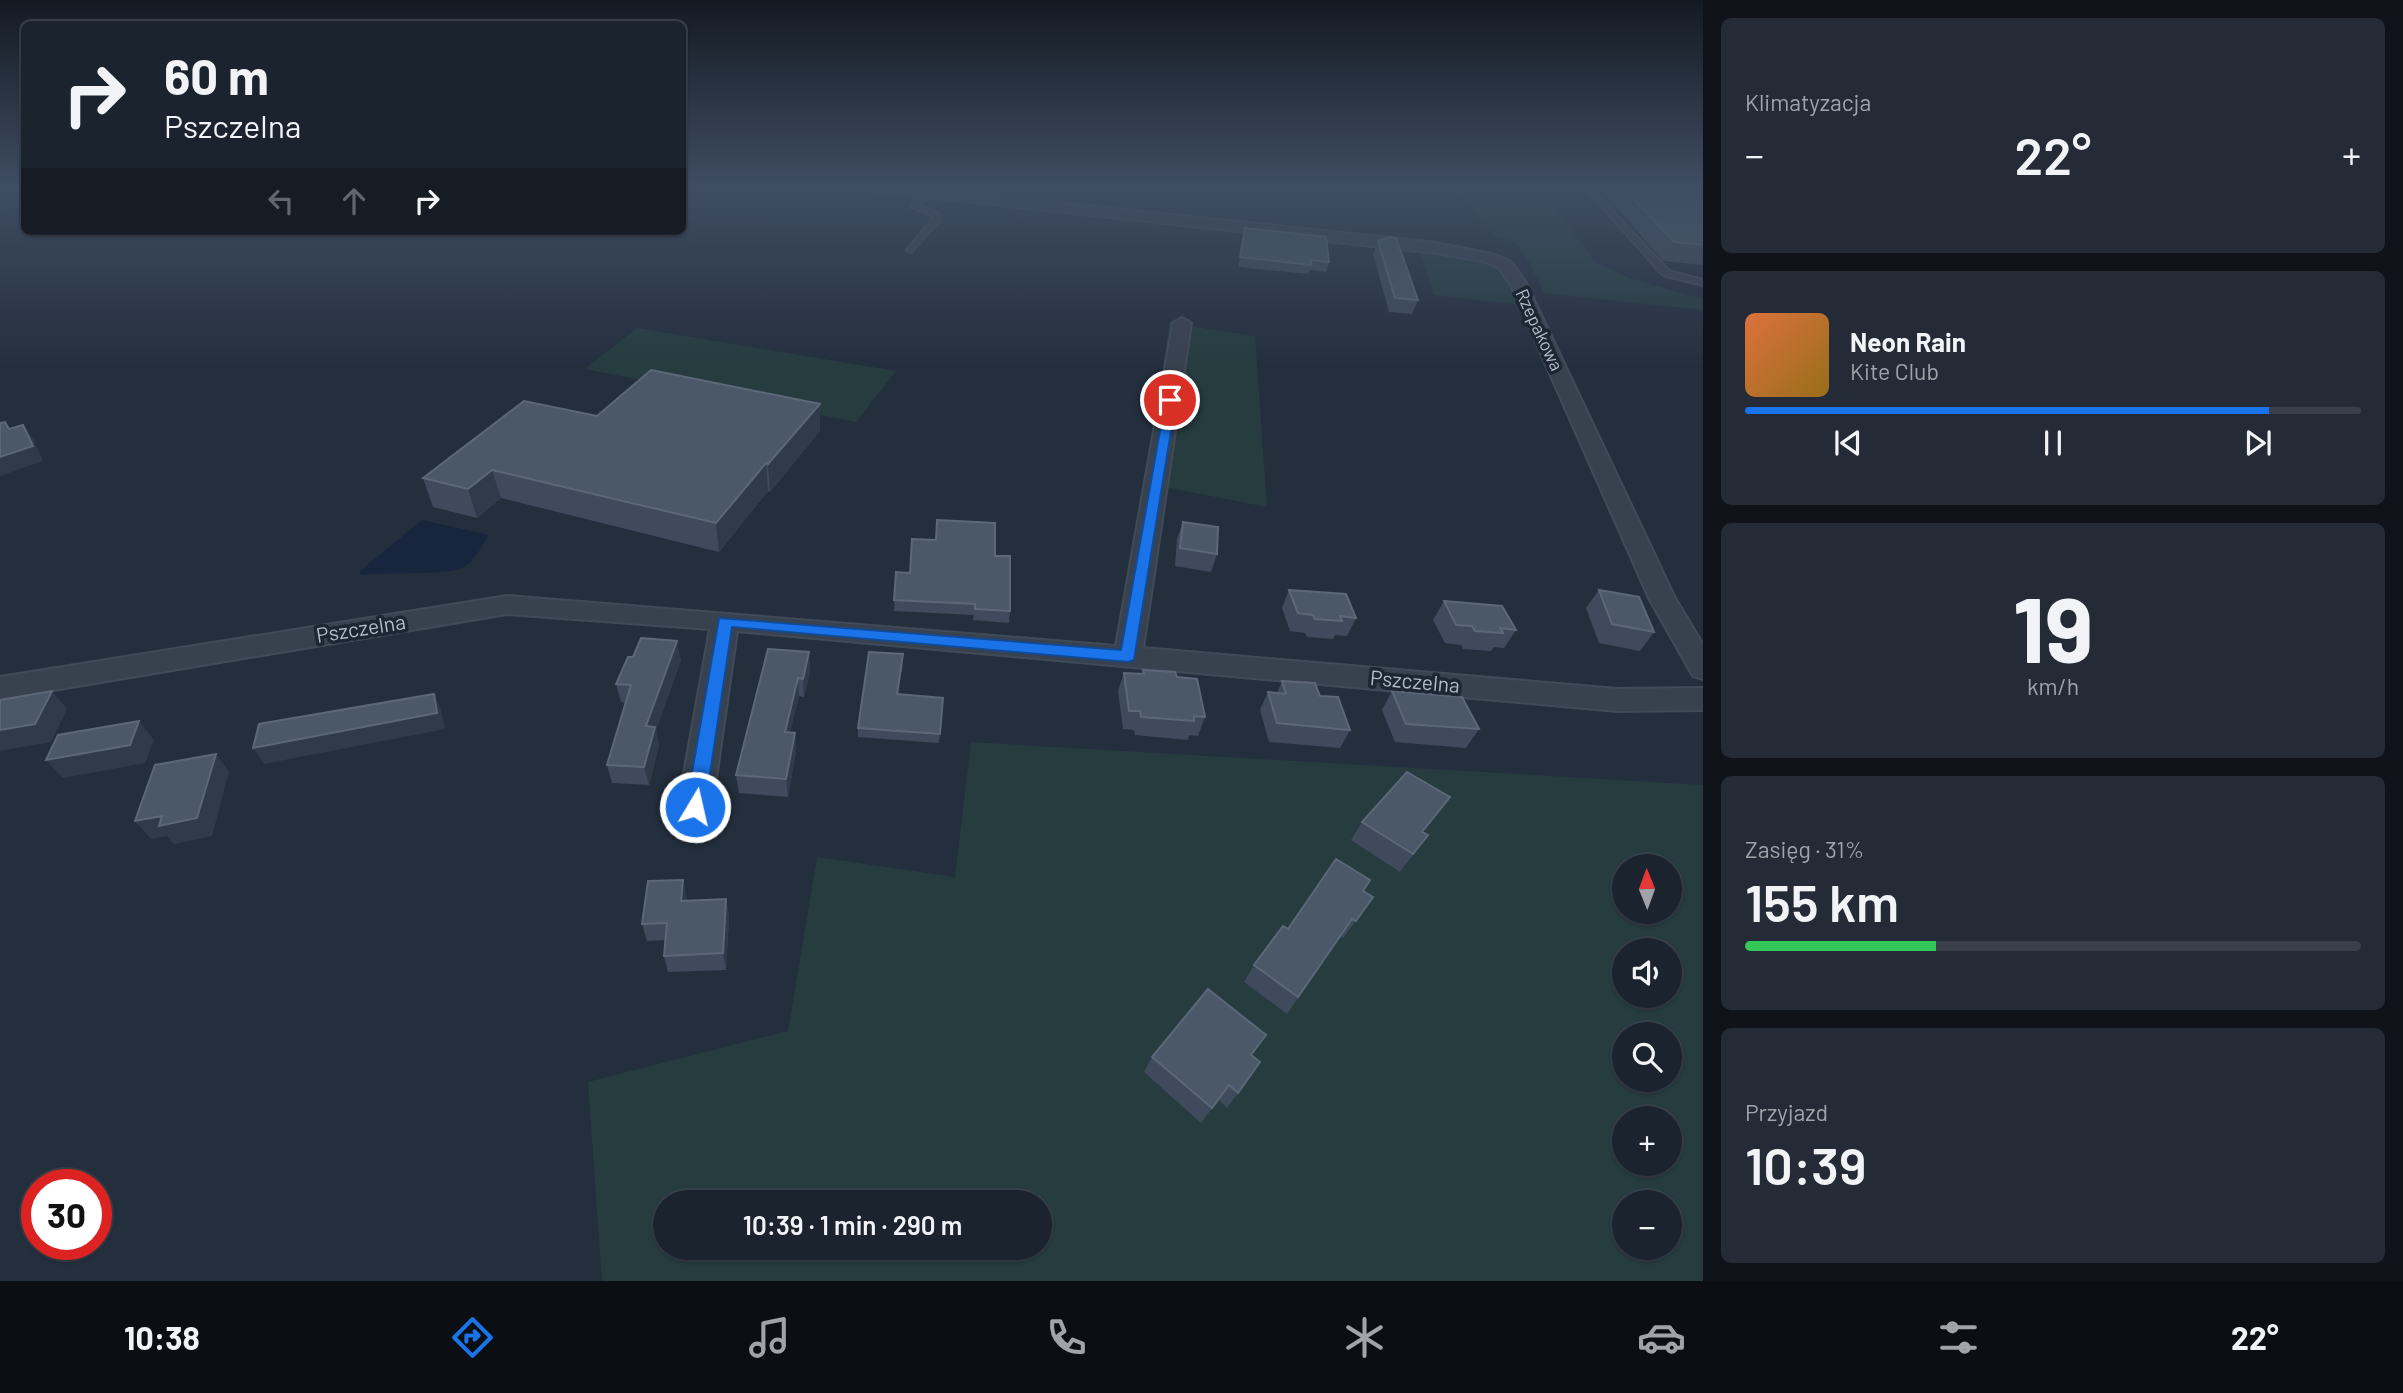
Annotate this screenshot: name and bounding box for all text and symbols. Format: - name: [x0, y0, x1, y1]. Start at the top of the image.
- text: 60 m: [164, 46, 269, 105]
- icon: right: [49, 49, 140, 140]
- text: Klimatyzacja: [1745, 88, 1871, 116]
- text: Pszczelna: [164, 106, 301, 144]
- text: 22°: [2015, 123, 2091, 185]
- text: −: [1745, 131, 1764, 177]
- text: +: [2342, 131, 2361, 177]
- icon: left: [262, 182, 300, 220]
- icon: ahead: [335, 182, 373, 220]
- icon: right: [408, 182, 446, 220]
- street label: Rzepakowa: [1511, 285, 1568, 374]
- text: Neon Rain: [1850, 326, 1966, 357]
- text: Kite Club: [1850, 357, 1939, 385]
- pin: [1140, 370, 1200, 430]
- icon: arrive: [1151, 381, 1189, 419]
- icon: previous: [1829, 424, 1867, 462]
- icon: pause: [2034, 424, 2072, 462]
- icon: next: [2239, 424, 2277, 462]
- text: 19: [2013, 572, 2093, 681]
- street label: Pszczelna: [314, 608, 407, 647]
- street label: Pszczelna: [1369, 664, 1461, 697]
- text: km/h: [2027, 672, 2079, 700]
- position arrow: [658, 770, 732, 844]
- text: Zasięg · 31%: [1745, 835, 1864, 863]
- north arrow: [1612, 854, 1682, 924]
- map controls: [1612, 854, 1682, 1260]
- text: 155 km: [1745, 870, 1899, 932]
- button: sound: [1612, 938, 1682, 1008]
- button: search: [1612, 1022, 1682, 1092]
- text: Przyjazd: [1745, 1098, 1828, 1126]
- button: +: [1612, 1106, 1682, 1176]
- text: 10:39: [1745, 1133, 1866, 1195]
- speed limit sign: 30: [21, 1169, 112, 1260]
- button: −: [1612, 1190, 1682, 1260]
- text: 10:39 · 1 min · 290 m: [743, 1209, 962, 1240]
- icon: directions: [448, 1313, 497, 1362]
- icon: music: [745, 1313, 794, 1362]
- icon: phone: [1042, 1313, 1091, 1362]
- icon: climate: [1340, 1313, 1389, 1362]
- icon: car: [1637, 1313, 1686, 1362]
- icon: filters: [1934, 1313, 1983, 1362]
- text: 10:38: [124, 1318, 200, 1356]
- text: 22°: [2231, 1318, 2279, 1356]

